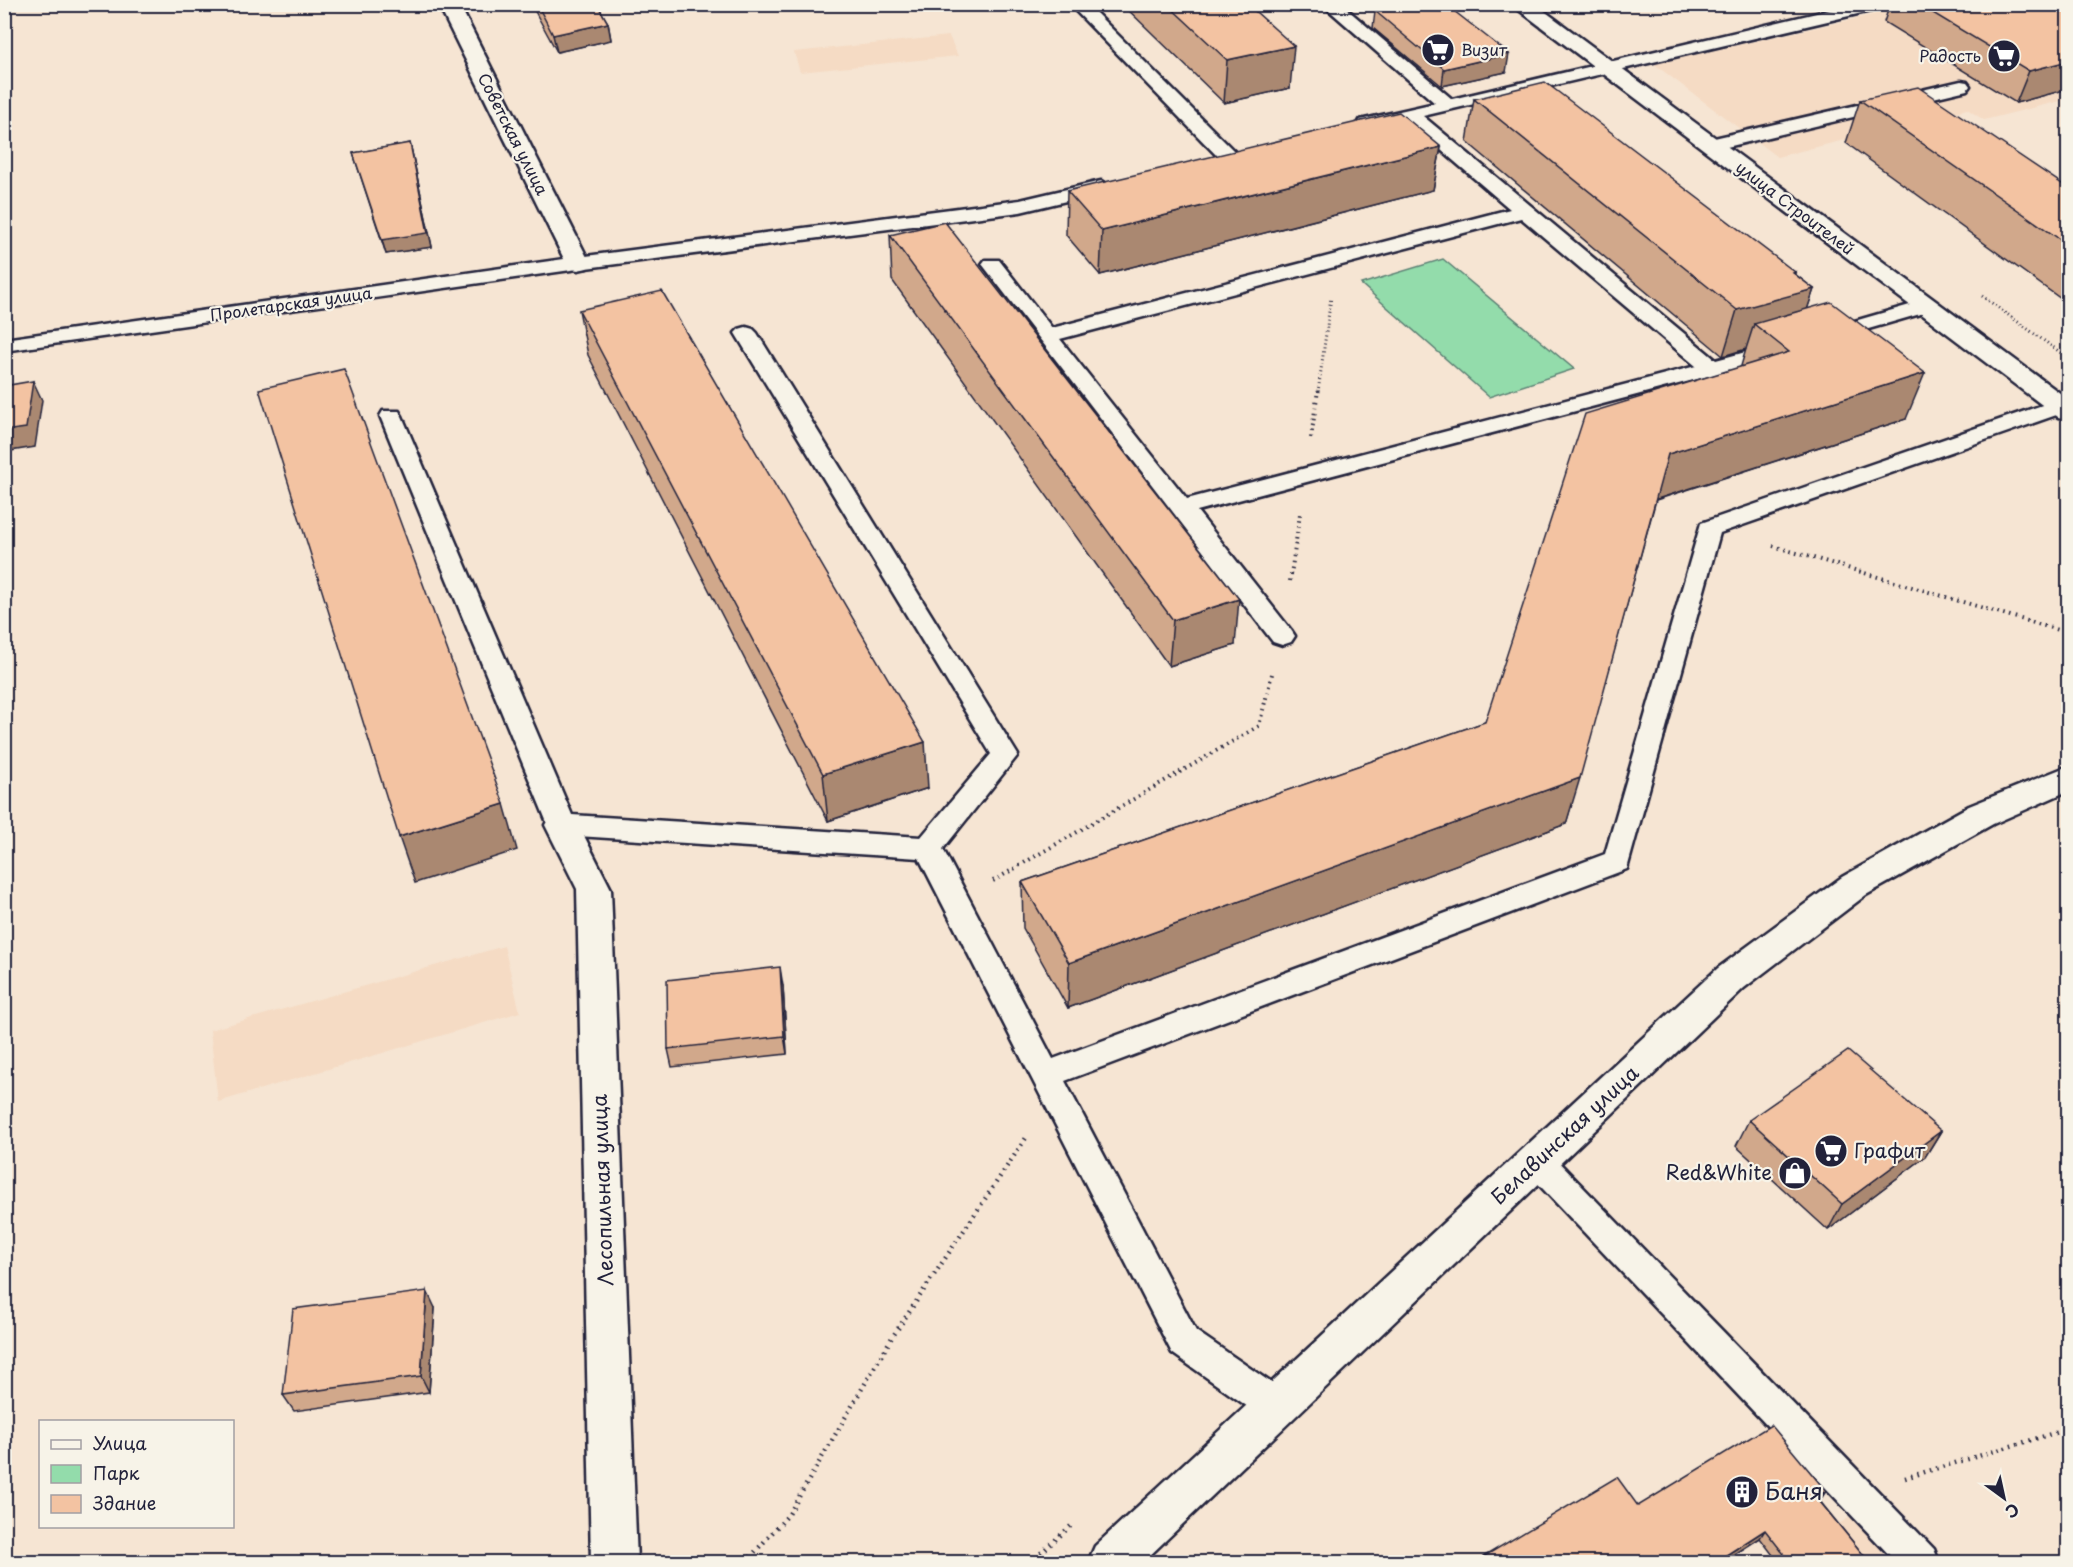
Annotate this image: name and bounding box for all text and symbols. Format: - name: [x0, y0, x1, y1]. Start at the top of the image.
- supermarket icon: Визит: [1420, 32, 1456, 68]
- place label: Визит: [1461, 37, 1508, 61]
- supermarket icon: Радость: [1986, 38, 2022, 74]
- place label: Радость: [1919, 43, 1981, 67]
- street label: Советская улица: [473, 68, 555, 199]
- street label: улица Строителей: [1731, 155, 1860, 260]
- street label: Пролетарская улица: [208, 280, 373, 326]
- street label: Белавинская улица: [1484, 1057, 1645, 1211]
- street label: Лесопильная улица: [584, 1093, 620, 1286]
- supermarket icon: Графит: [1813, 1133, 1849, 1169]
- place label: Графит: [1854, 1135, 1926, 1165]
- shop icon: Red&White: [1777, 1155, 1813, 1191]
- place label: Red&White: [1665, 1157, 1772, 1187]
- legend: [39, 1420, 234, 1528]
- text: Улица: [93, 1429, 147, 1456]
- text: Парк: [93, 1459, 140, 1486]
- north arrow: [1974, 1468, 2034, 1528]
- place label: Баня: [1765, 1472, 1823, 1508]
- building icon: Баня: [1724, 1474, 1760, 1510]
- text: Здание: [93, 1489, 156, 1516]
- text: С: [2001, 1498, 2024, 1525]

